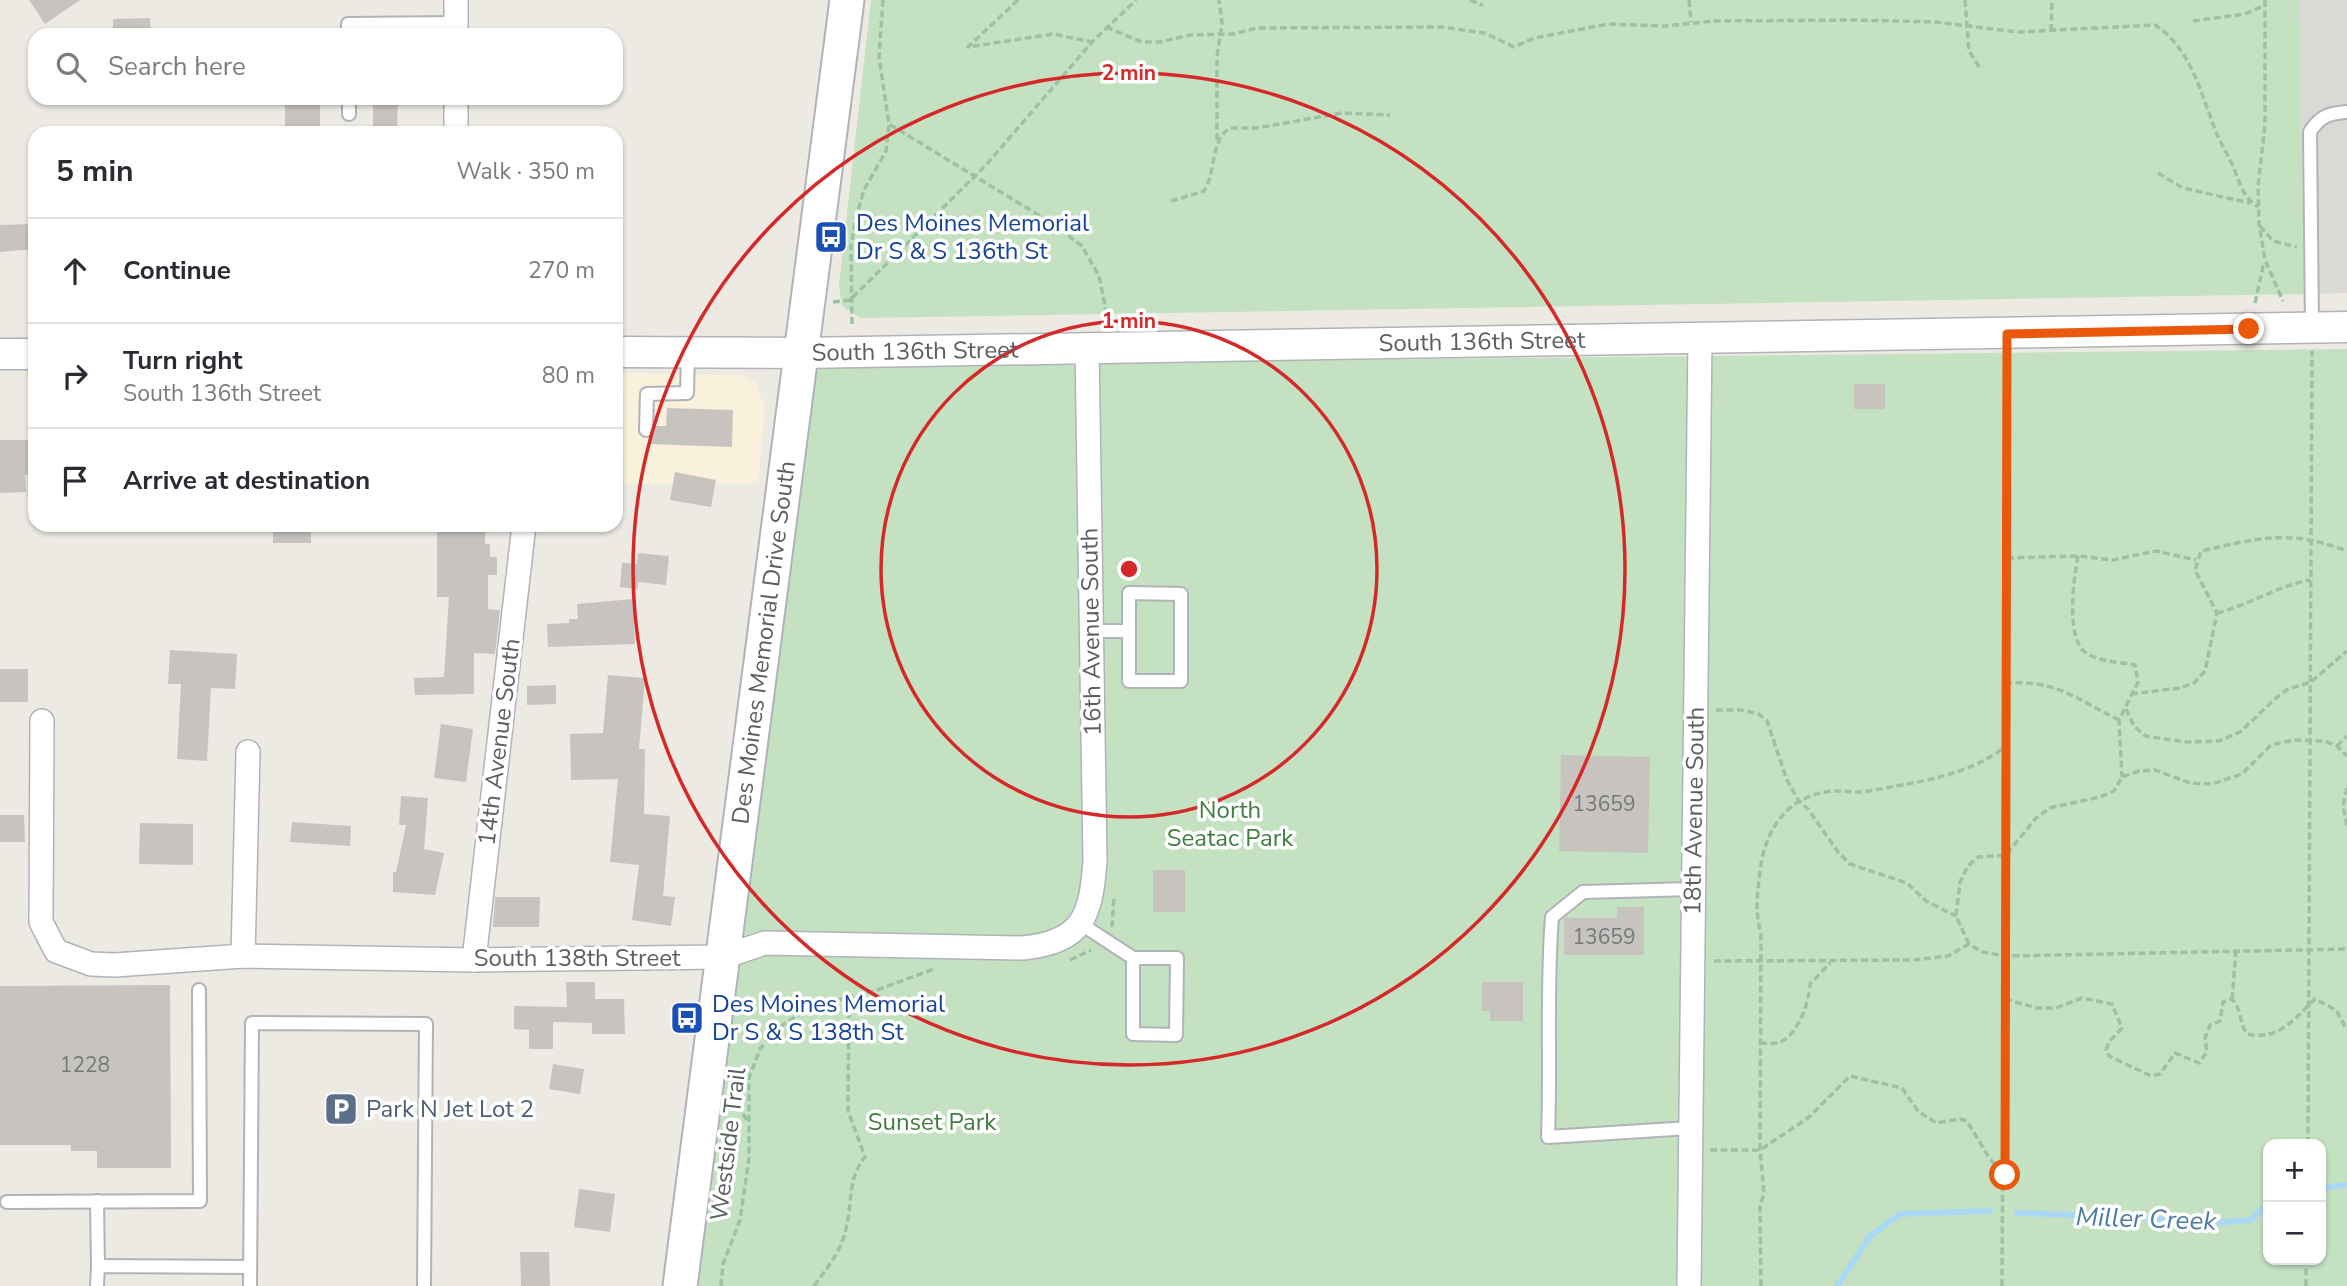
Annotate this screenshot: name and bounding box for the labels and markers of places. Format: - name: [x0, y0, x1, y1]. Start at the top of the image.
- place label: Des Moines Memorial Dr S & S 136th St: [856, 207, 1089, 267]
- bus stop icon: Des Moines Memorial Dr S & S 136th St: [812, 218, 850, 256]
- centre of rings: [1117, 557, 1141, 581]
- place label: Des Moines Memorial Dr S & S 138th St: [712, 988, 945, 1048]
- bus stop icon: Des Moines Memorial Dr S & S 138th St: [668, 999, 706, 1037]
- parking icon: Park N Jet Lot 2: [322, 1090, 360, 1128]
- place label: Park N Jet Lot 2: [366, 1093, 534, 1125]

